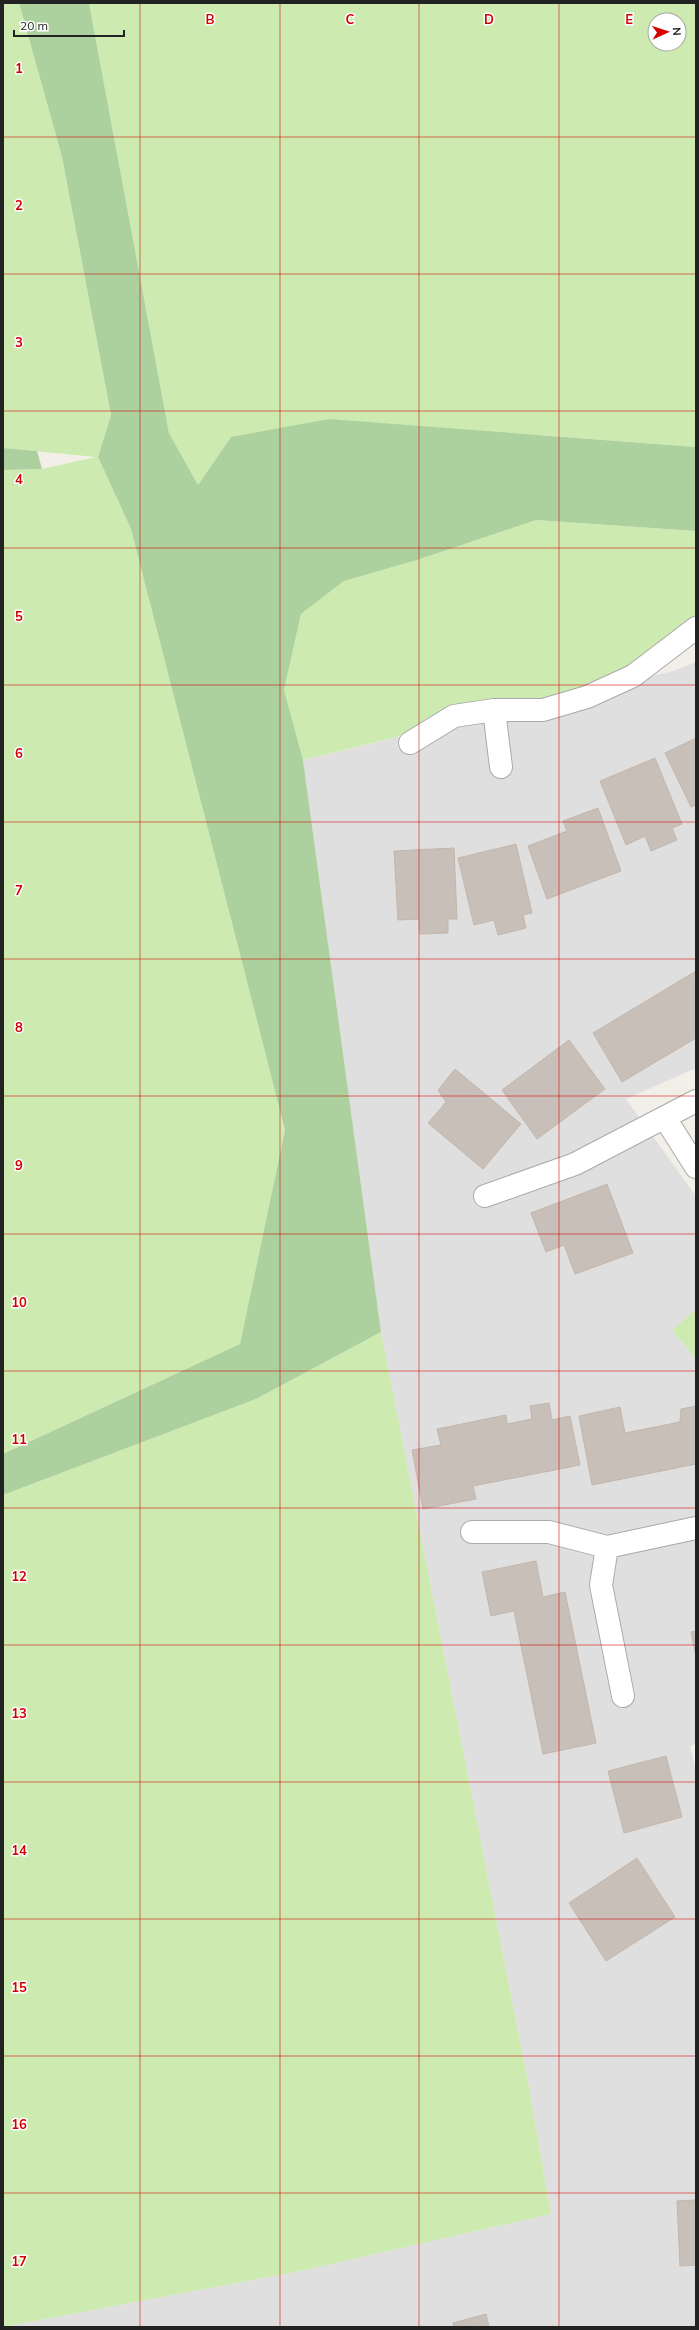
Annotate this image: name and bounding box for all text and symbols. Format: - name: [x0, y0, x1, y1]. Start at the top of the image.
- text: B: [206, 11, 215, 27]
- text: C: [346, 11, 355, 27]
- text: D: [484, 11, 494, 27]
- text: E: [625, 11, 633, 27]
- scale bar: [14, 12, 124, 38]
- north arrow: [647, 12, 687, 52]
- text: 20 m: [20, 18, 48, 33]
- text: N: [670, 27, 684, 36]
- text: 1: [15, 60, 23, 76]
- text: 2: [15, 197, 23, 213]
- text: 3: [15, 334, 23, 350]
- text: 4: [15, 471, 23, 487]
- text: 5: [15, 608, 23, 624]
- text: 6: [15, 745, 23, 761]
- text: 7: [15, 882, 23, 898]
- text: 8: [15, 1019, 23, 1035]
- text: 9: [15, 1157, 23, 1173]
- text: 10: [11, 1294, 27, 1310]
- text: 11: [11, 1431, 27, 1447]
- text: 12: [11, 1568, 27, 1584]
- text: 13: [11, 1705, 27, 1721]
- text: 14: [11, 1842, 27, 1858]
- text: 15: [11, 1979, 27, 1995]
- text: 16: [11, 2116, 27, 2132]
- text: 17: [11, 2253, 27, 2269]

